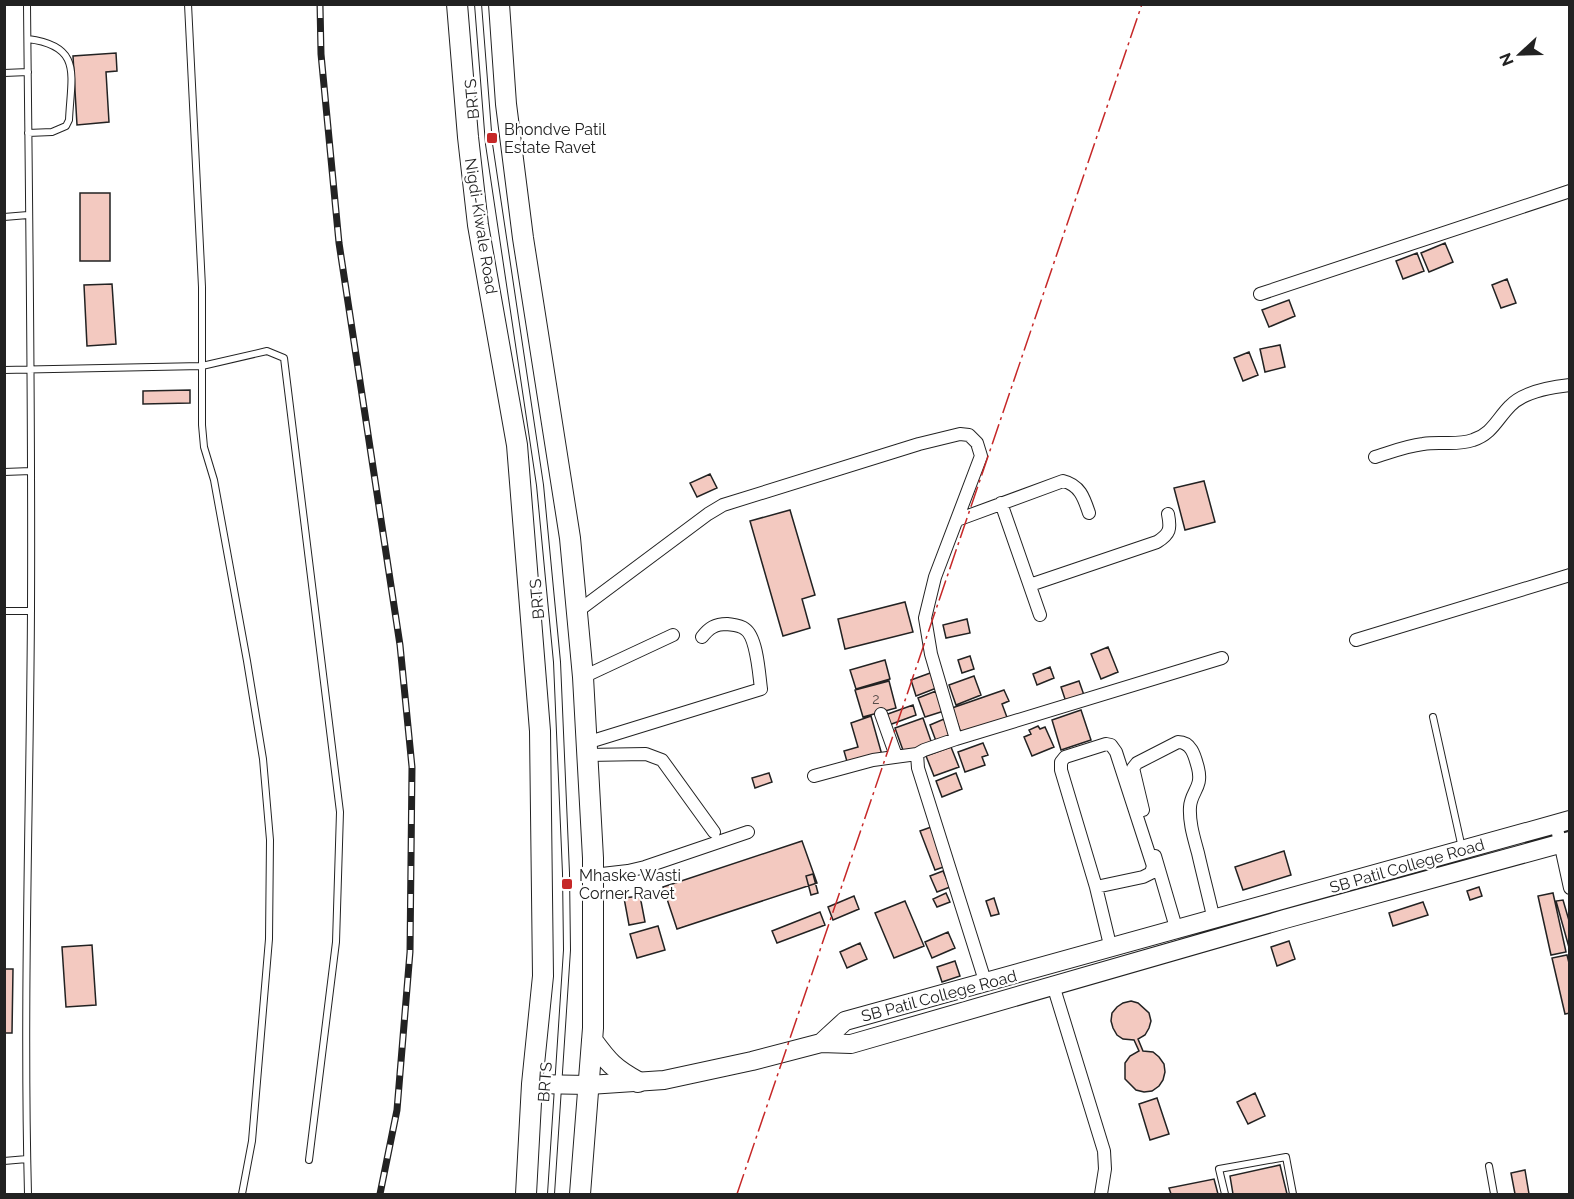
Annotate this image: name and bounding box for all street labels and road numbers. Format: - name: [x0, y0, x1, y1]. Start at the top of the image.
- street label: BRTS: [461, 78, 483, 120]
- street label: Nigdi-Kiwale Road: [461, 157, 501, 295]
- street label: BRTS: [526, 578, 548, 620]
- street label: SB Patil College Road: [1327, 835, 1487, 897]
- street label: SB Patil College Road: [859, 966, 1019, 1026]
- street label: BRTS: [534, 1061, 556, 1103]

